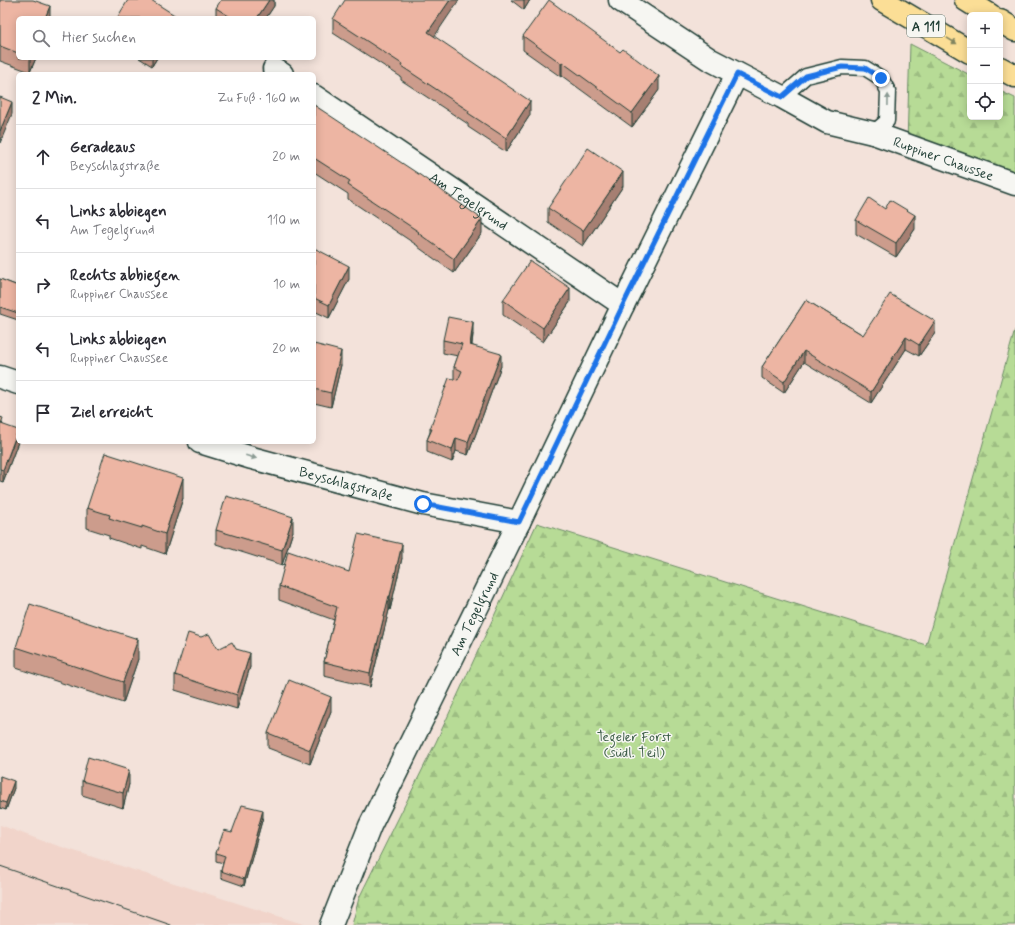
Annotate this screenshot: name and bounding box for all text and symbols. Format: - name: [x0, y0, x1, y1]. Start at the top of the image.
- map controls: [967, 12, 1003, 120]
- button: +: [967, 12, 1003, 48]
- road number: A 111: [907, 15, 945, 37]
- search box: [16, 16, 316, 60]
- icon: search: [30, 27, 52, 49]
- text: Hier suchen: [62, 28, 136, 48]
- one-way arrow: [946, 38, 958, 45]
- button: −: [967, 48, 1003, 84]
- route end: [872, 69, 890, 87]
- button: locate: [967, 84, 1003, 120]
- text: 2 Min.: [32, 87, 77, 109]
- text: Zu Fuß · 160 m: [217, 90, 300, 107]
- one-way arrow: [885, 93, 891, 106]
- street label: Ruppiner Chaussee: [890, 133, 996, 186]
- text: Geradeaus: [70, 138, 135, 158]
- icon: ahead: [32, 146, 54, 168]
- text: 20 m: [272, 148, 300, 165]
- text: Beyschlagstraße: [70, 158, 160, 175]
- street label: Am Tegelgrund: [426, 169, 511, 235]
- text: Links abbiegen: [70, 202, 167, 222]
- icon: left: [32, 210, 54, 232]
- text: 110 m: [267, 212, 300, 229]
- text: Am Tegelgrund: [70, 222, 155, 239]
- text: Rechts abbiegen: [70, 266, 180, 286]
- icon: right: [32, 274, 54, 296]
- text: 10 m: [273, 276, 300, 293]
- text: Ruppiner Chaussee: [70, 286, 168, 303]
- text: Links abbiegen: [70, 330, 167, 350]
- icon: left: [32, 338, 54, 360]
- text: 20 m: [272, 340, 300, 357]
- text: Ruppiner Chaussee: [70, 350, 168, 367]
- icon: arrive: [32, 402, 54, 424]
- text: Ziel erreicht: [70, 403, 153, 423]
- one-way arrow: [245, 454, 257, 460]
- street label: Beyschlagstraße: [297, 463, 395, 506]
- route start: [414, 495, 432, 513]
- street label: Am Tegelgrund: [447, 569, 503, 659]
- park label: Tegeler Forst (südl. Teil): [597, 728, 672, 762]

